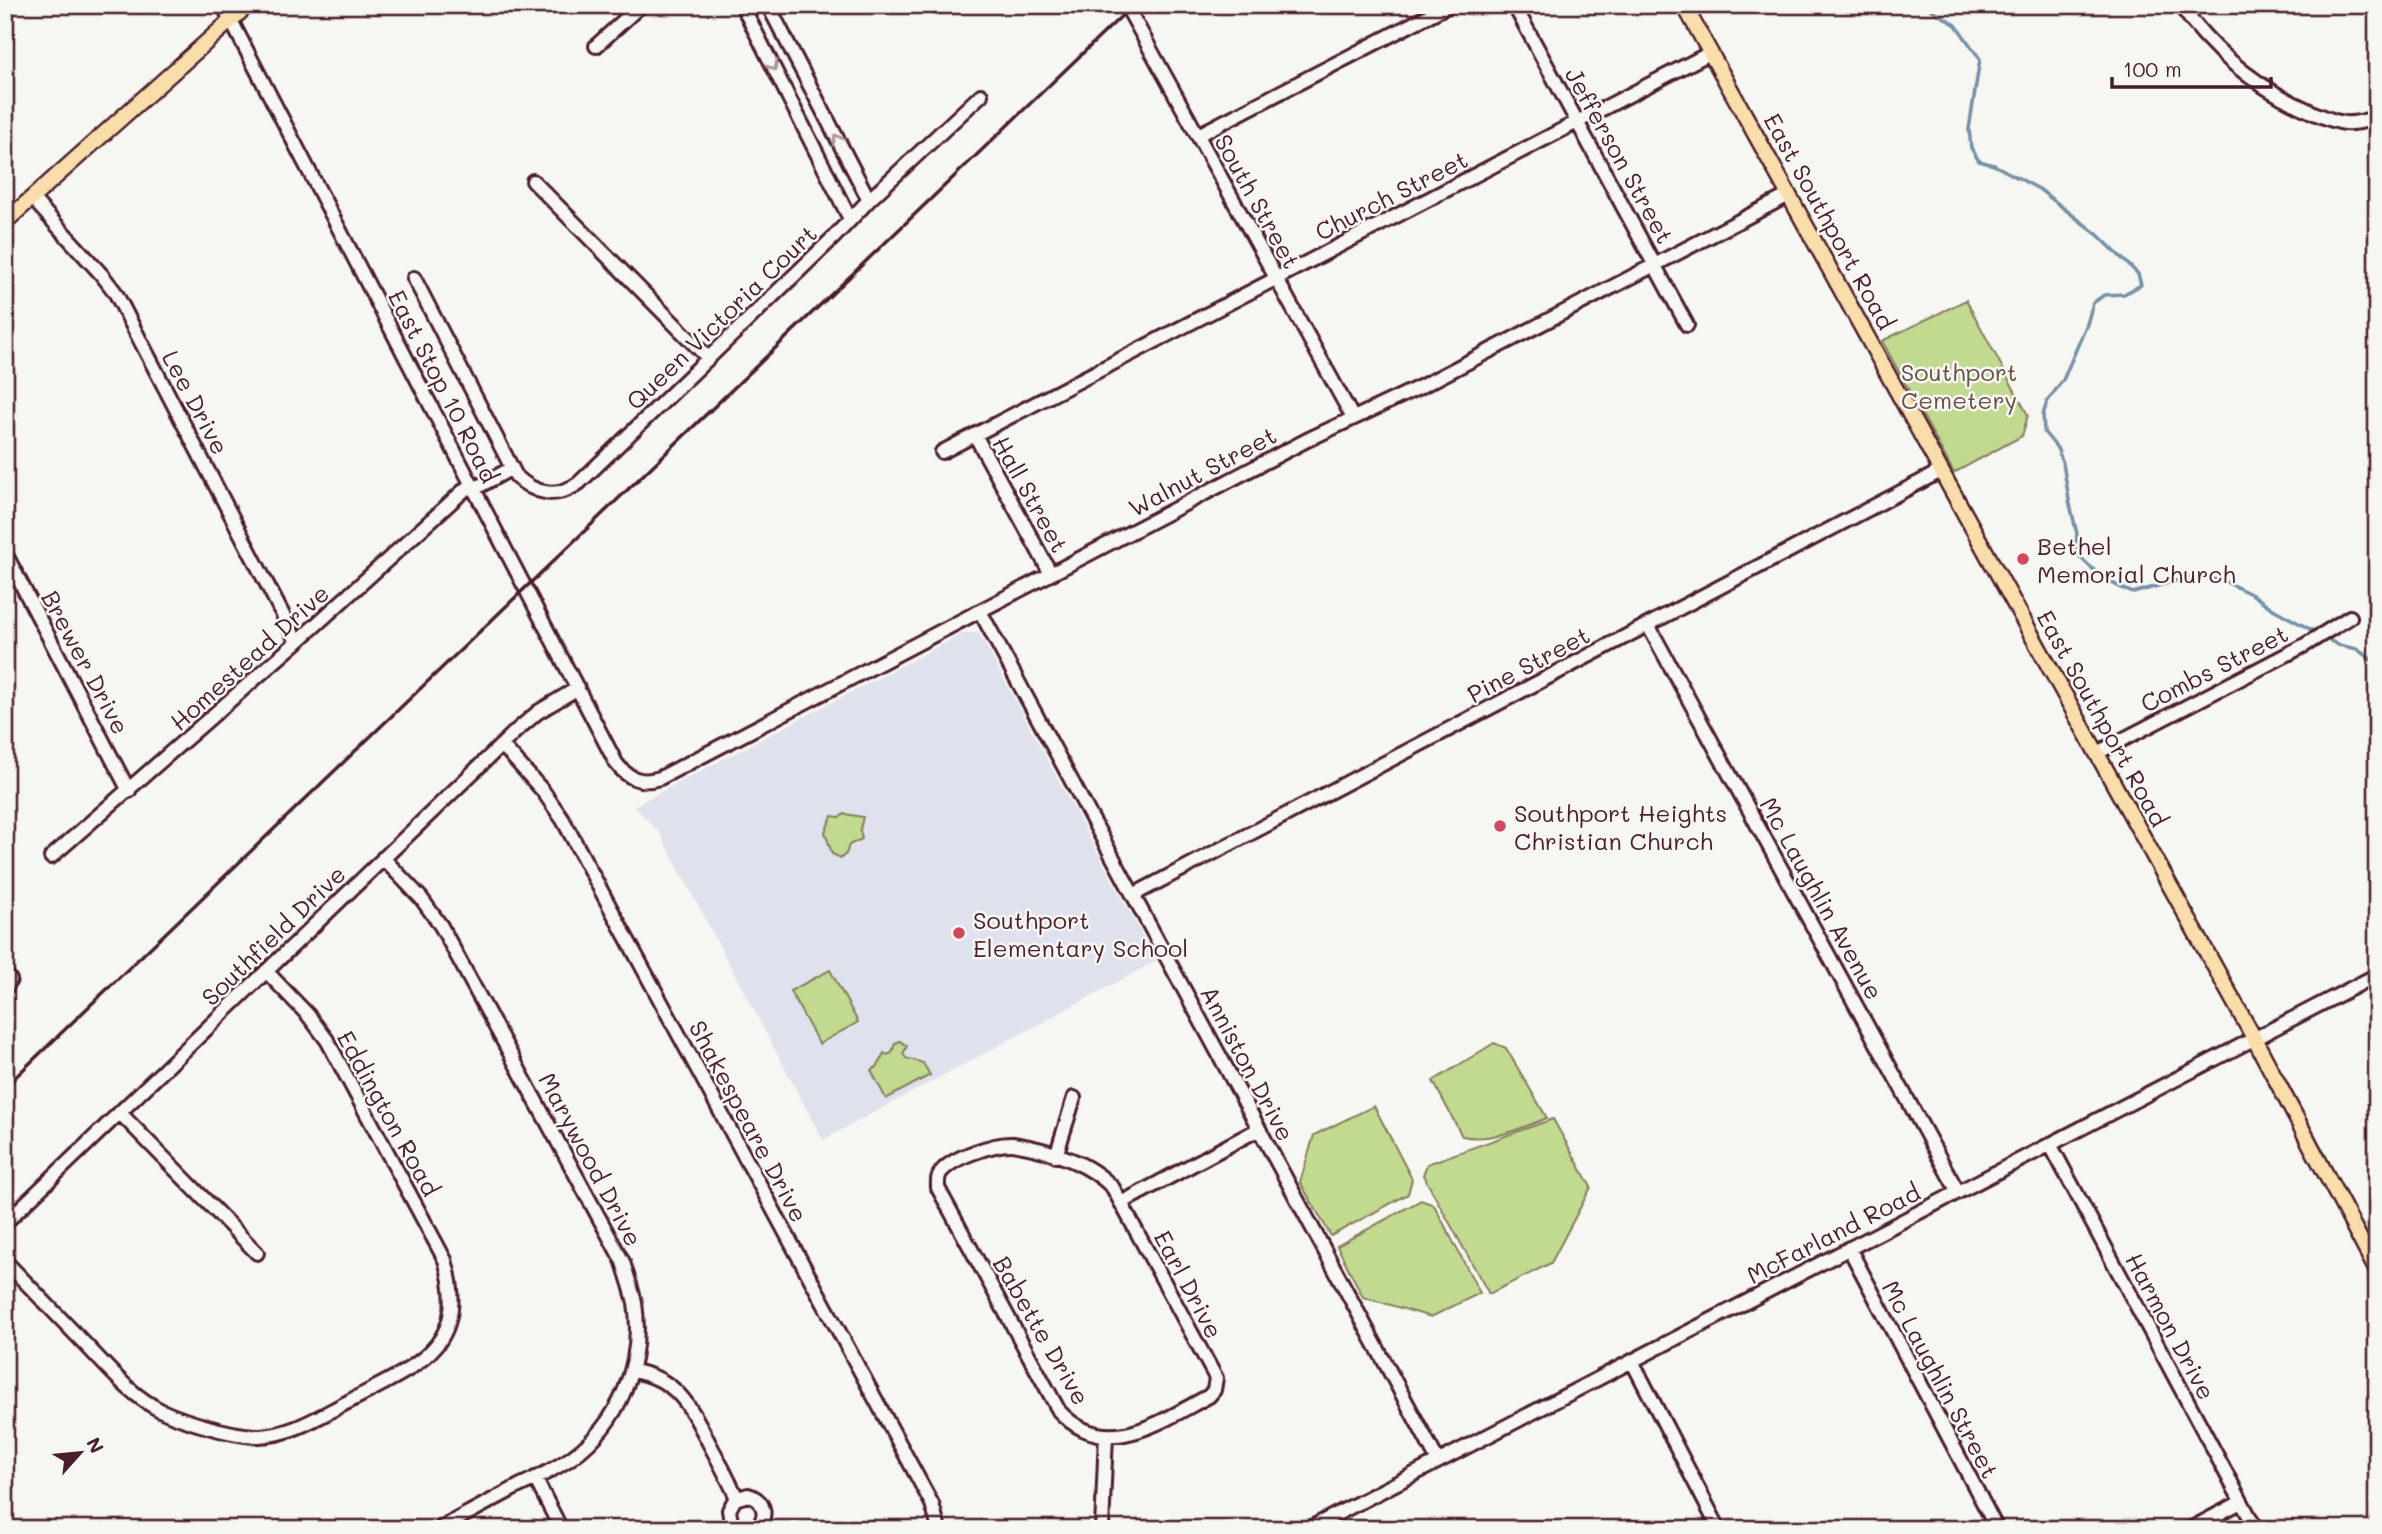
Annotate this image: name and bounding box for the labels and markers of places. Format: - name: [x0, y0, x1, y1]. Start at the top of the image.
- place label: Bethel Memorial Church: [2037, 530, 2236, 589]
- marker: Bethel Memorial Church: [2015, 551, 2031, 567]
- place label: Southport Heights Christian Church: [1514, 797, 1727, 856]
- marker: Southport Heights Christian Church: [1492, 818, 1508, 834]
- place label: Southport Elementary School: [973, 904, 1188, 963]
- marker: Southport Elementary School: [951, 925, 967, 941]

